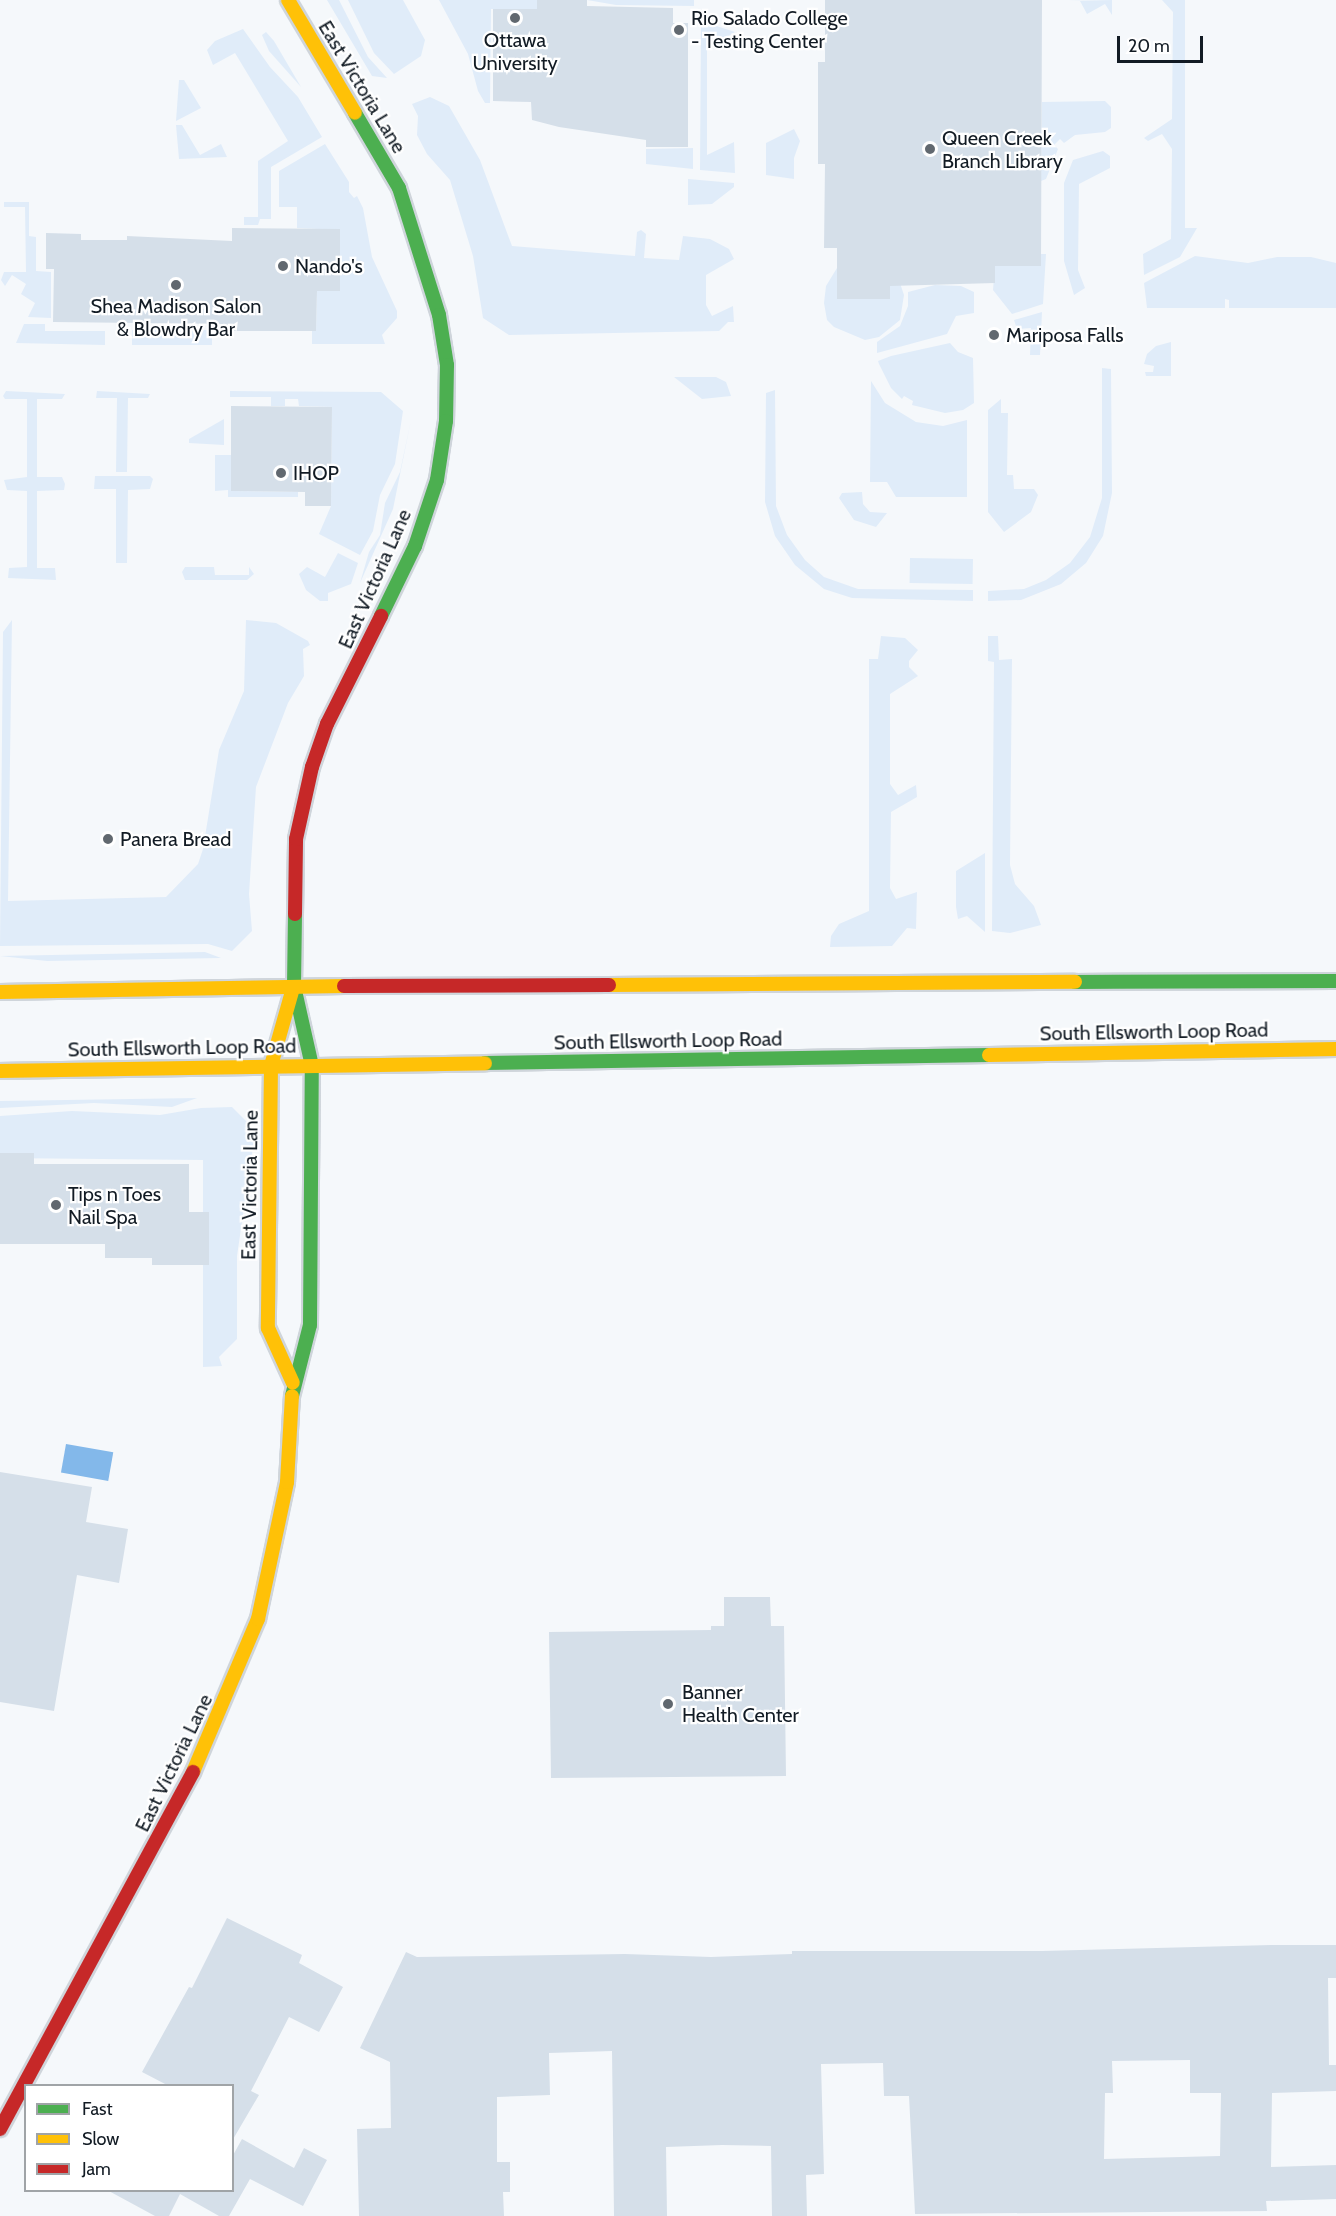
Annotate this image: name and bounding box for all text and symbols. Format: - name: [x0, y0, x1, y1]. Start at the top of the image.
- place label: Rio Salado College - Testing Center: [691, 6, 848, 53]
- marker: Ottawa University: [508, 11, 522, 25]
- street label: East Victoria Lane: [313, 17, 411, 157]
- marker: Rio Salado College - Testing Center: [672, 23, 686, 37]
- scale bar: [1120, 24, 1206, 62]
- place label: Ottawa University: [472, 28, 558, 75]
- text: 20 m: [1128, 35, 1170, 57]
- place label: Queen Creek Branch Library: [942, 126, 1063, 173]
- marker: Queen Creek Branch Library: [923, 142, 937, 156]
- place label: Nando's: [295, 254, 363, 278]
- marker: Nando's: [276, 259, 290, 273]
- marker: Shea Madison Salon & Blowdry Bar: [169, 278, 183, 292]
- place label: Shea Madison Salon & Blowdry Bar: [91, 294, 261, 341]
- place label: Mariposa Falls: [1006, 323, 1123, 347]
- marker: Mariposa Falls: [987, 328, 1001, 342]
- place label: IHOP: [293, 461, 339, 485]
- marker: IHOP: [274, 466, 288, 480]
- street label: East Victoria Lane: [334, 506, 416, 652]
- place label: Panera Bread: [120, 827, 231, 851]
- marker: Panera Bread: [101, 832, 115, 846]
- street label: South Ellsworth Loop Road: [1039, 1018, 1269, 1046]
- street label: South Ellsworth Loop Road: [553, 1027, 783, 1055]
- street label: South Ellsworth Loop Road: [67, 1034, 297, 1062]
- street label: East Victoria Lane: [237, 1110, 263, 1260]
- place label: Tips n Toes Nail Spa: [68, 1182, 161, 1229]
- marker: Tips n Toes Nail Spa: [49, 1198, 63, 1212]
- place label: Banner Health Center: [682, 1680, 799, 1727]
- street label: East Victoria Lane: [130, 1690, 218, 1836]
- marker: Banner Health Center: [659, 1695, 677, 1713]
- legend: [24, 2084, 234, 2192]
- text: Fast: [82, 2098, 113, 2120]
- text: Slow: [82, 2128, 119, 2150]
- text: Jam: [82, 2158, 111, 2180]

